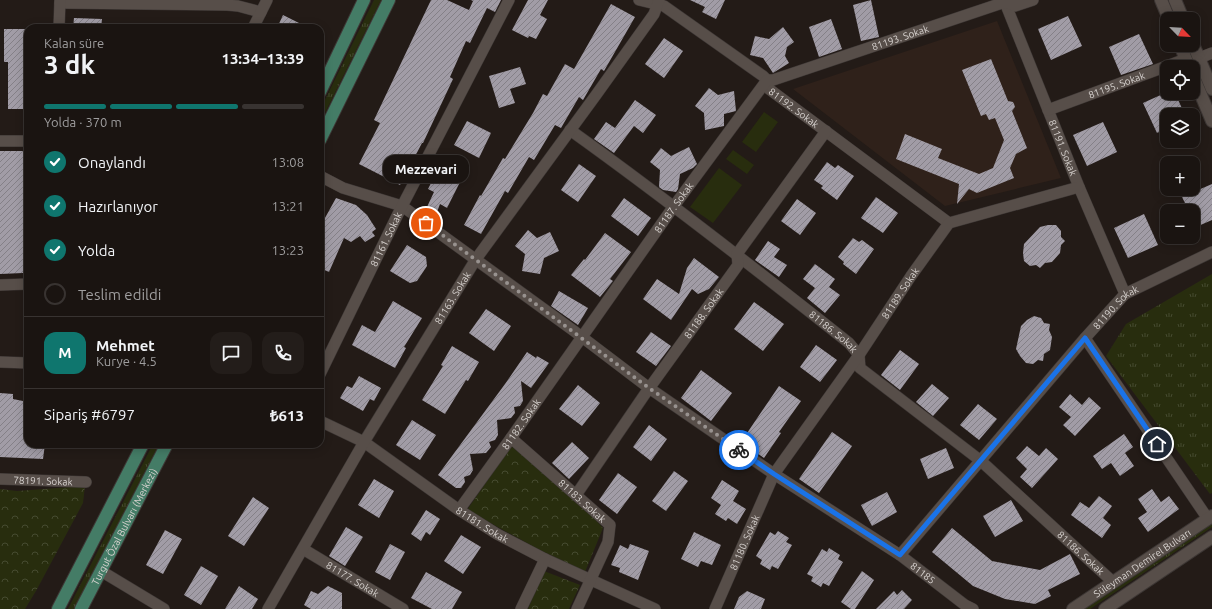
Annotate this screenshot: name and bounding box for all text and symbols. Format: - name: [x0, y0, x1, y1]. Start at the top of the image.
- north arrow: [1160, 12, 1200, 52]
- map controls: [1160, 12, 1200, 244]
- street label: 81193. Sokak: [870, 23, 930, 52]
- text: Kalan süre: [44, 36, 104, 50]
- text: 3 dk: [44, 50, 95, 79]
- text: 13:34–13:39: [221, 50, 304, 67]
- button: locate: [1160, 60, 1200, 100]
- street label: 81195. Sokak: [1087, 70, 1146, 101]
- street label: 81192. Sokak: [767, 86, 821, 130]
- button: layers: [1160, 108, 1200, 148]
- text: Yolda · 370 m: [44, 115, 122, 129]
- street label: 81191. Sokak: [1047, 118, 1079, 177]
- icon: check: [44, 151, 66, 173]
- text: Onaylandı: [78, 154, 146, 171]
- text: 13:08: [271, 155, 304, 169]
- callout: Mezzevari: [383, 155, 469, 183]
- button: +: [1160, 156, 1200, 196]
- text: Mezzevari: [395, 162, 457, 176]
- street label: 81187. Sokak: [652, 180, 696, 235]
- icon: check: [44, 195, 66, 217]
- text: Hazırlanıyor: [78, 198, 158, 215]
- text: 13:21: [271, 199, 304, 213]
- button: −: [1160, 204, 1200, 244]
- pin: [409, 206, 443, 240]
- street label: 81161. Sokak: [368, 210, 404, 268]
- icon: bag: [415, 212, 437, 234]
- icon: check: [44, 239, 66, 261]
- text: Yolda: [78, 242, 115, 259]
- text: 13:23: [271, 243, 304, 257]
- street label: 81189. Sokak: [879, 265, 921, 321]
- street label: 81163. Sokak: [433, 270, 473, 326]
- street label: 81190. Sokak: [1091, 283, 1140, 332]
- text: Teslim edildi: [78, 286, 161, 303]
- street label: 81188. Sokak: [682, 286, 726, 341]
- street label: 81186. Sokak: [807, 309, 860, 355]
- button: chat: [210, 332, 252, 374]
- button: phone: [262, 332, 304, 374]
- text: Mehmet: [96, 337, 155, 354]
- text: M: [58, 344, 72, 361]
- text: Kurye · 4.5: [96, 354, 157, 368]
- street label: 81182. Sokak: [500, 397, 543, 452]
- text: Sipariş #6797: [44, 406, 135, 423]
- text: ₺613: [270, 407, 304, 424]
- pin: [1140, 427, 1174, 461]
- courier: [719, 430, 759, 470]
- icon: home: [1146, 433, 1168, 455]
- icon: bike: [728, 439, 750, 461]
- street label: Turgut Özal Bulvarı (Merkezi): [90, 467, 159, 587]
- street label: 78191. Sokak: [13, 474, 73, 488]
- street label: 81183. Sokak: [556, 477, 608, 525]
- street label: 81181. Sokak: [454, 505, 510, 545]
- street label: 81180. Sokak: [728, 513, 762, 572]
- street label: Süleyman Demirel Bulvarı: [1092, 527, 1193, 600]
- street label: 81186. Sokak: [1055, 529, 1106, 577]
- street label: 81177. Sokak: [324, 559, 381, 599]
- street label: 81185: [908, 560, 937, 586]

